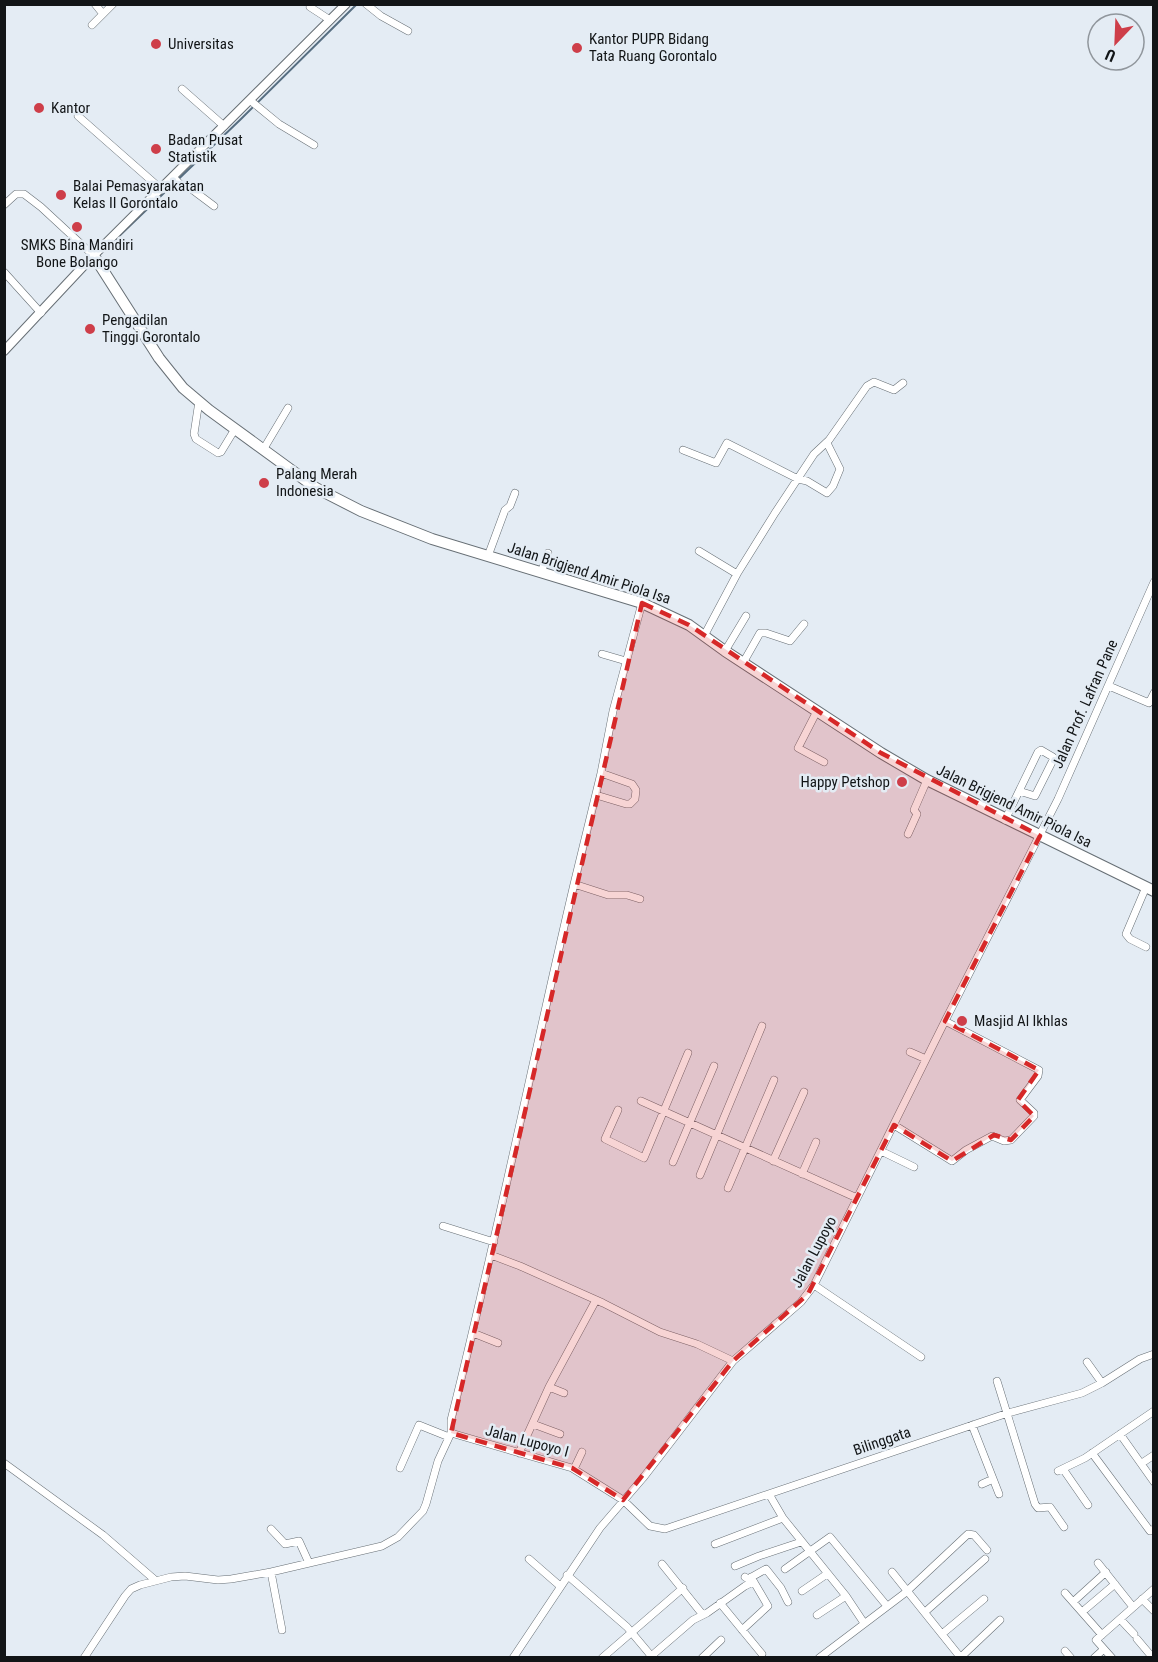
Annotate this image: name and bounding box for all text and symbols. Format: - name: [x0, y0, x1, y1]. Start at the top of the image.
- north arrow: [1086, 12, 1146, 72]
- place label: Kantor PUPR Bidang Tata Ruang Gorontalo: [589, 30, 717, 65]
- place label: Universitas: [168, 35, 234, 53]
- marker: Universitas: [149, 37, 163, 51]
- marker: Kantor PUPR Bidang Tata Ruang Gorontalo: [570, 41, 584, 55]
- text: U: [1102, 45, 1118, 66]
- place label: Kantor: [51, 99, 90, 117]
- marker: Kantor: [32, 101, 46, 115]
- place label: Badan Pusat Statistik: [168, 131, 243, 166]
- marker: Badan Pusat Statistik: [149, 142, 163, 156]
- place label: Balai Pemasyarakatan Kelas II Gorontalo: [73, 177, 204, 212]
- marker: Balai Pemasyarakatan Kelas II Gorontalo: [54, 188, 68, 202]
- marker: SMKS Bina Mandiri Bone Bolango: [70, 220, 84, 234]
- place label: SMKS Bina Mandiri Bone Bolango: [21, 236, 133, 271]
- place label: Pengadilan Tinggi Gorontalo: [102, 311, 200, 346]
- marker: Pengadilan Tinggi Gorontalo: [83, 322, 97, 336]
- place label: Palang Merah Indonesia: [276, 465, 357, 500]
- marker: Palang Merah Indonesia: [257, 476, 271, 490]
- street label: Jalan Brigjend Amir Piola Isa: [505, 538, 673, 608]
- street label: Jalan Prof. Lafran Pane: [1048, 637, 1122, 771]
- street label: Jalan Brigjend Amir Piola Isa: [933, 761, 1095, 851]
- place label: Happy Petshop: [800, 773, 890, 791]
- marker: Happy Petshop: [895, 775, 909, 789]
- place label: Masjid Al Ikhlas: [974, 1012, 1068, 1030]
- marker: Masjid Al Ikhlas: [955, 1014, 969, 1028]
- street label: Jalan Lupoyo: [788, 1213, 840, 1291]
- street label: Jalan Lupoyo I: [483, 1421, 571, 1461]
- street label: Bilinggata: [851, 1423, 913, 1459]

